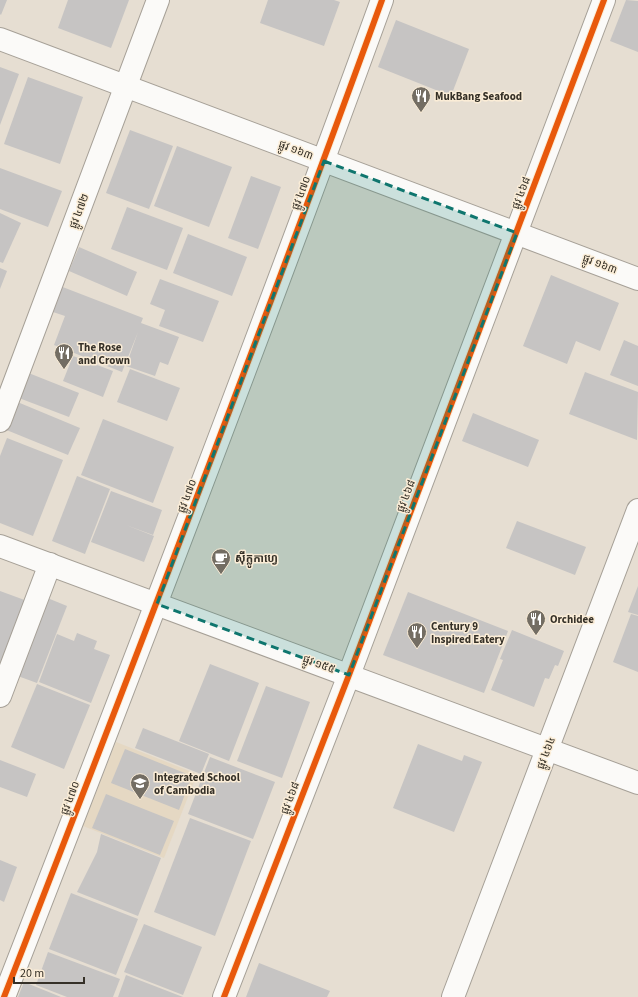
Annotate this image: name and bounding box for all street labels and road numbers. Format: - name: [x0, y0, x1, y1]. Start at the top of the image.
- street label: ផ្លូវ ១៦៣: [276, 137, 316, 166]
- street label: ផ្លូវ ៤៧០: [288, 174, 316, 213]
- street label: ផ្លូវ ៤៦៨: [508, 175, 536, 212]
- street label: ផ្លូវ ៤៧២: [65, 191, 95, 232]
- street label: ផ្លូវ ១៦៣: [580, 251, 620, 280]
- street label: ផ្លូវ ៤៧០: [174, 477, 202, 516]
- street label: ផ្លូវ ៤៦៨: [393, 478, 421, 515]
- street label: ផ្លូវ ១៥៥: [300, 651, 337, 679]
- street label: ផ្លូវ ៤៦៤: [533, 735, 561, 772]
- street label: ផ្លូវ ៤៧០: [57, 779, 85, 818]
- street label: ផ្លូវ ៤៦៨: [277, 780, 305, 817]

